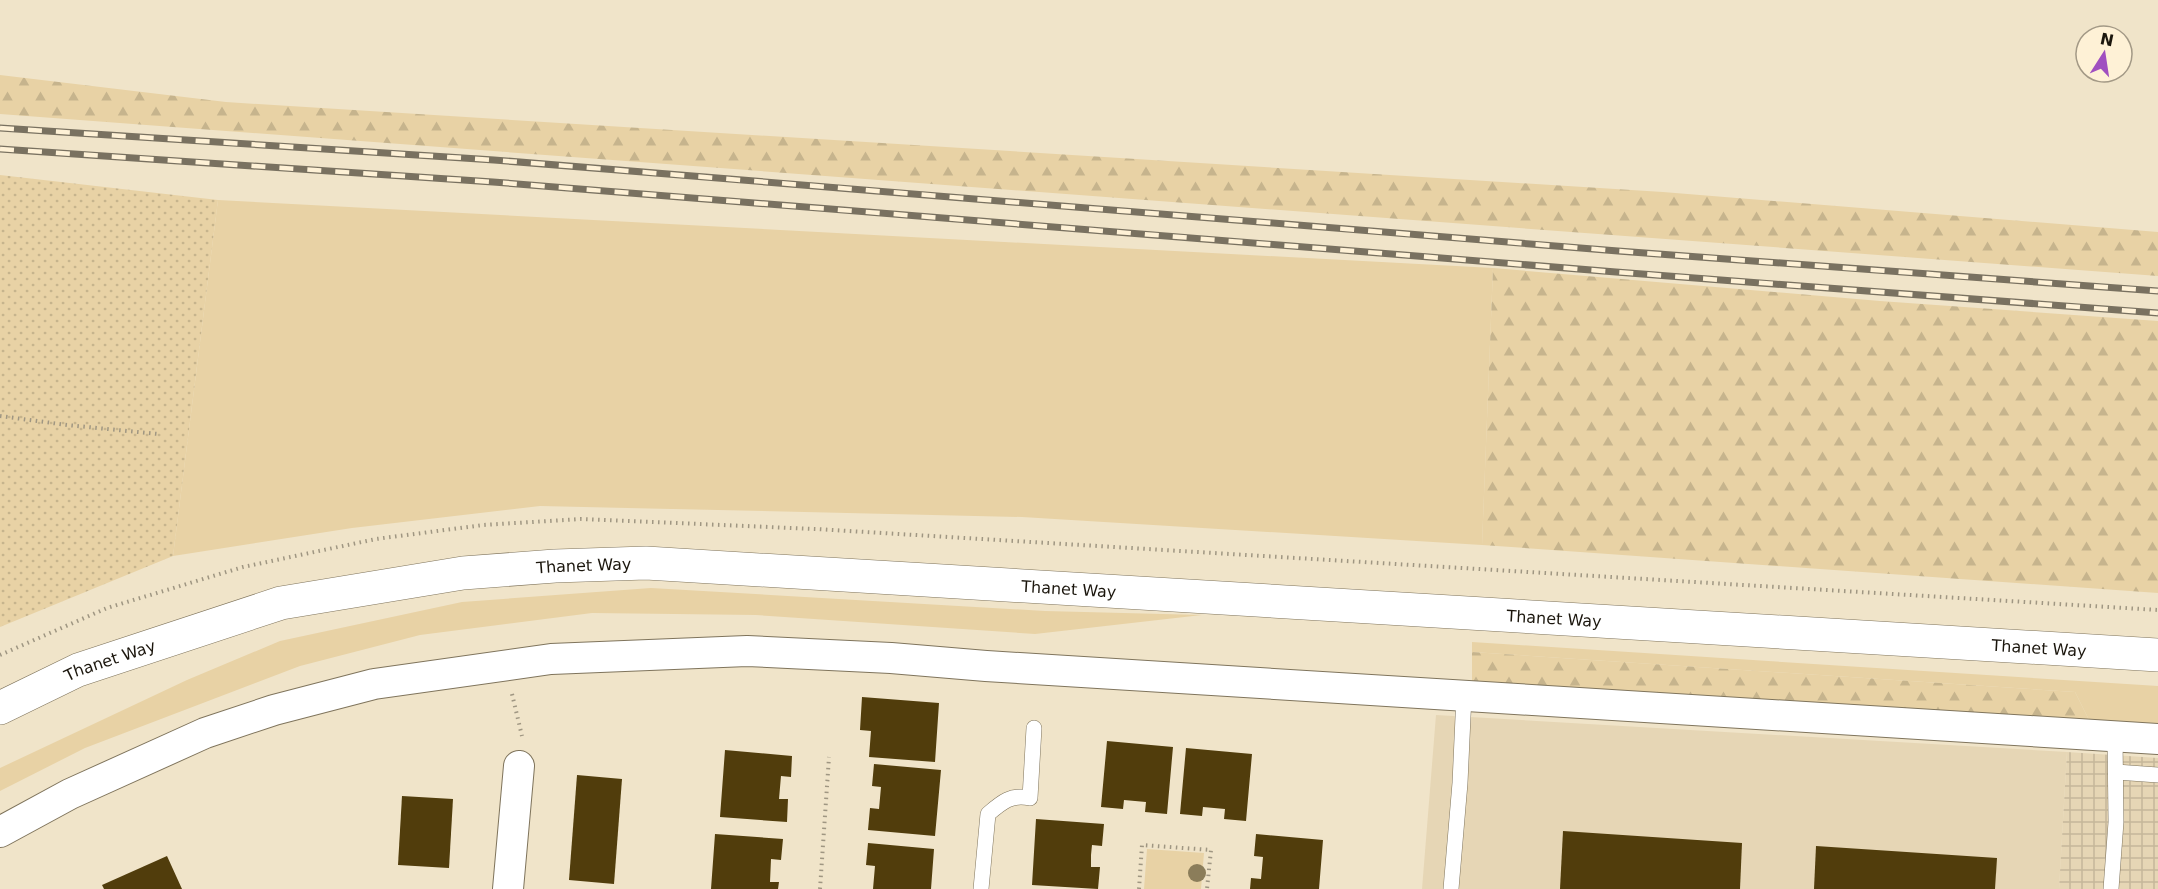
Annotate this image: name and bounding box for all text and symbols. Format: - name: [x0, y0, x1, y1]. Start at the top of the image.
- north arrow: [2074, 24, 2134, 84]
- text: N: [2098, 29, 2116, 51]
- street label: Thanet Way: [535, 554, 632, 577]
- street label: Thanet Way: [1020, 577, 1117, 602]
- street label: Thanet Way: [1505, 606, 1602, 631]
- street label: Thanet Way: [60, 636, 158, 686]
- street label: Thanet Way: [1990, 636, 2087, 661]

